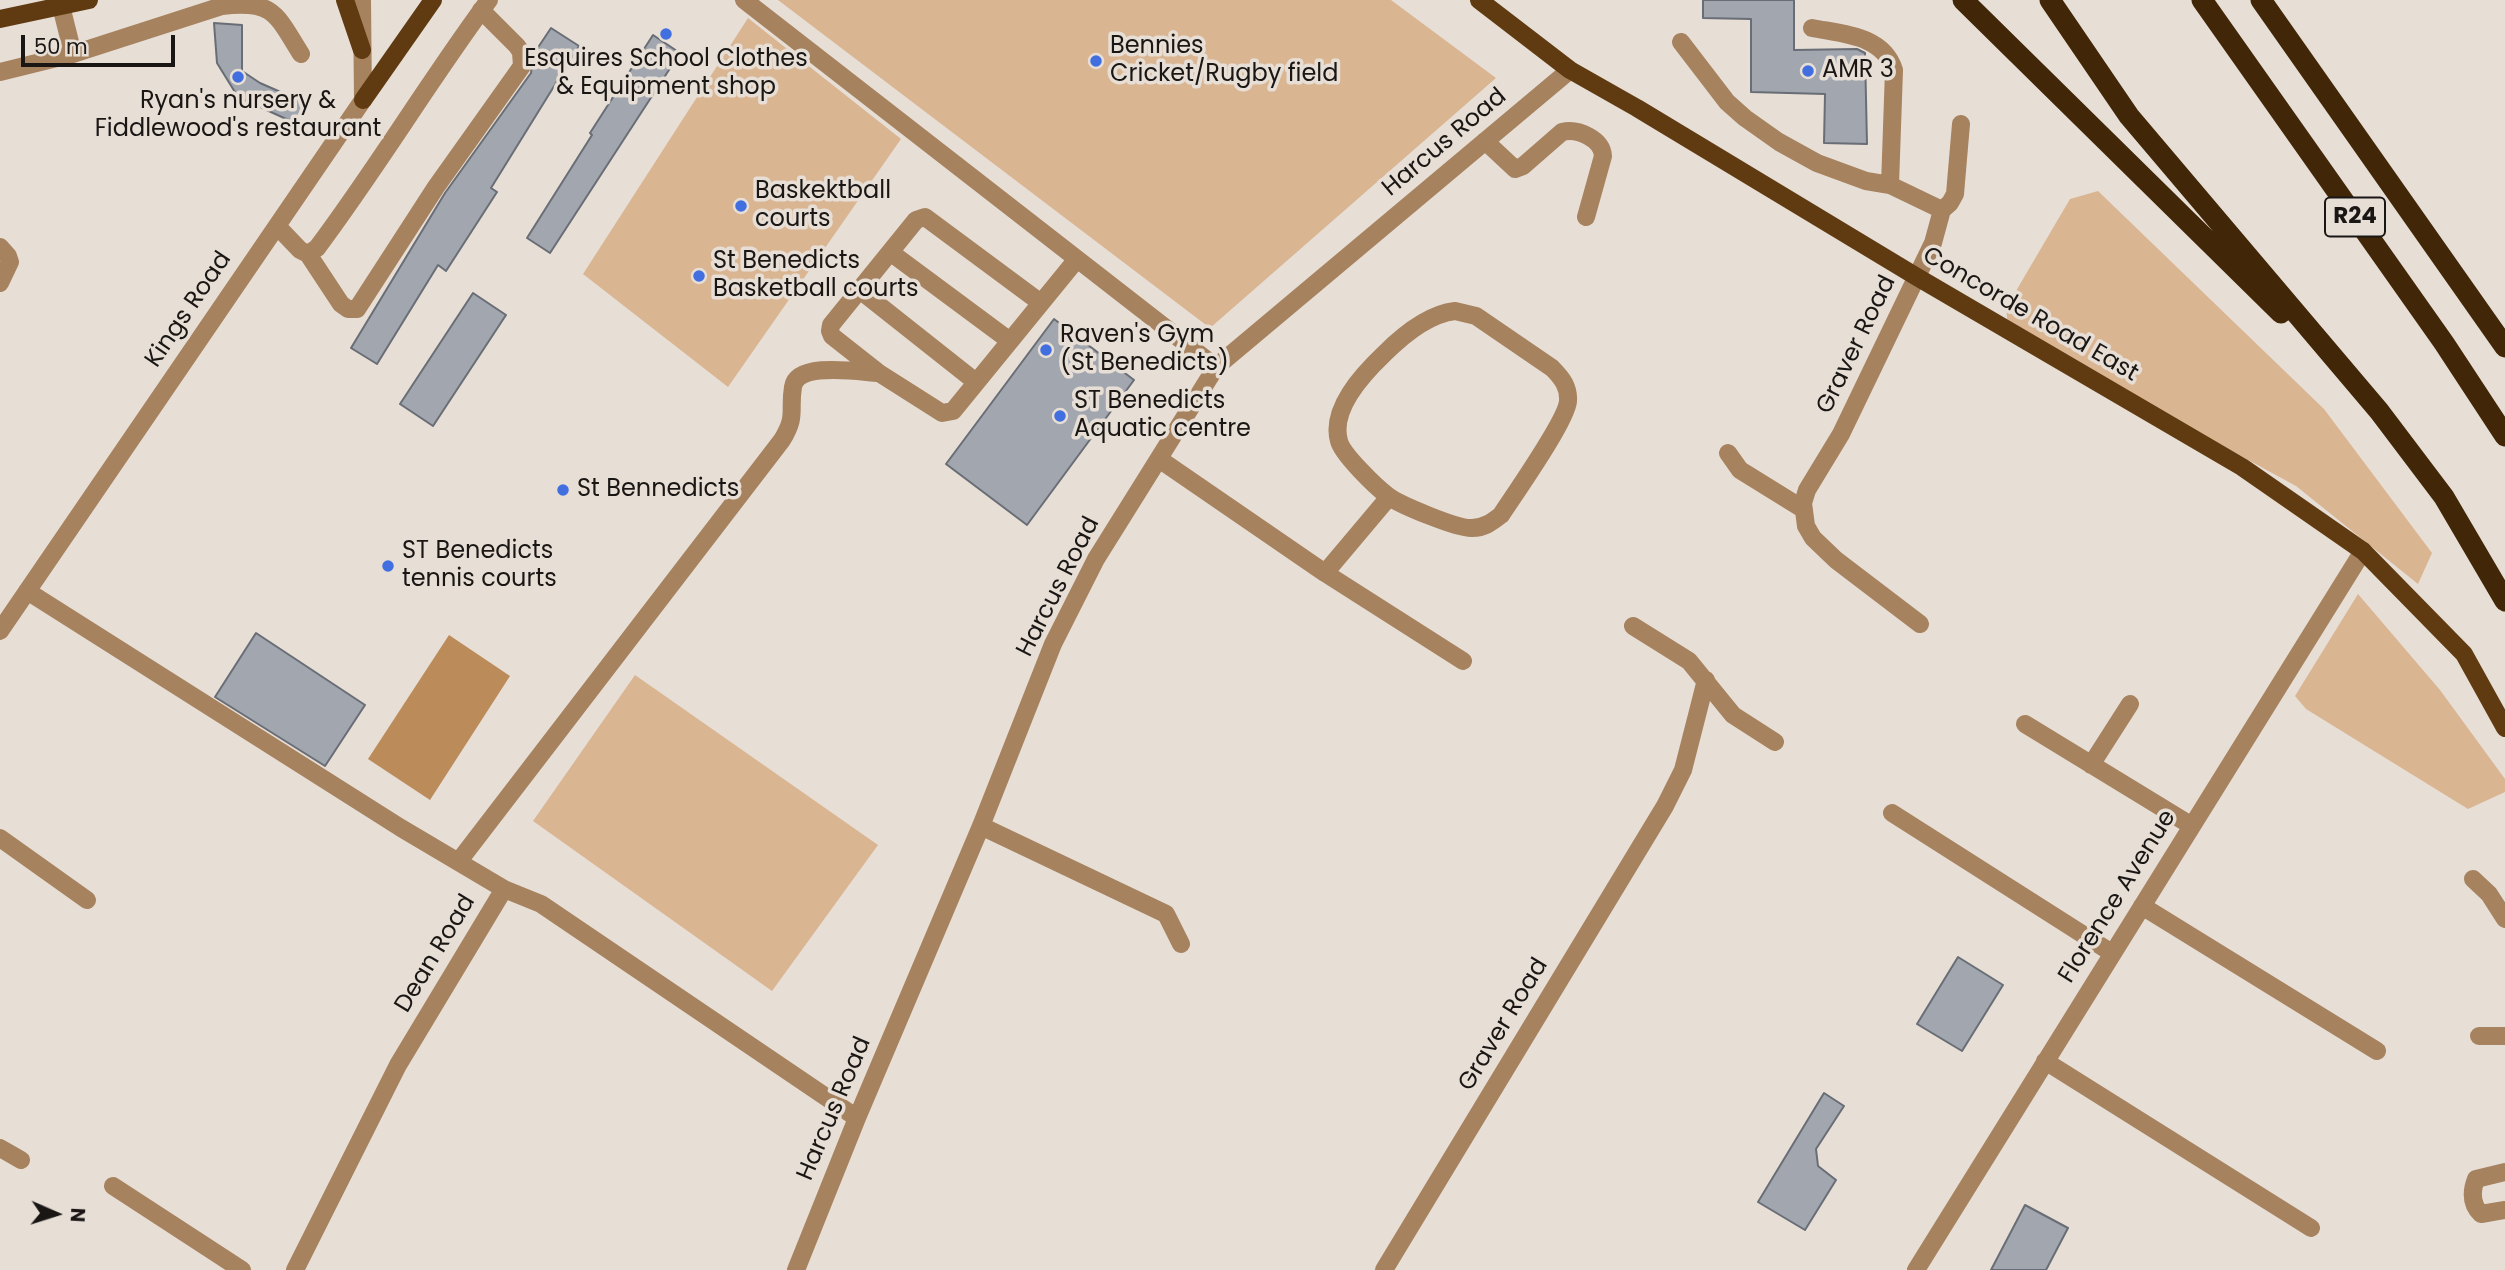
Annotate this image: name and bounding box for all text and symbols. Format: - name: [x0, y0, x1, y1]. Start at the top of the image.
- scale bar: [24, 21, 178, 65]
- marker: Esquires School Clothes & Equipment shop: [658, 26, 674, 42]
- text: 50 m: [34, 32, 88, 61]
- place label: Bennies Cricket/Rugby field: [1110, 33, 1338, 89]
- place label: Esquires School Clothes & Equipment shop: [524, 46, 808, 102]
- marker: Bennies Cricket/Rugby field: [1088, 53, 1104, 69]
- place label: AMR 3: [1822, 57, 1894, 85]
- marker: AMR 3: [1800, 63, 1816, 79]
- marker: Ryan's nursery & Fiddlewood's restaurant: [230, 69, 246, 85]
- street label: Harcus Road: [1377, 83, 1513, 203]
- place label: Ryan's nursery & Fiddlewood's restaurant: [95, 88, 381, 144]
- place label: Baskektball courts: [755, 178, 891, 234]
- marker: Baskektball courts: [733, 198, 749, 214]
- road number: R24: [2325, 198, 2385, 236]
- street label: Concorde Road East: [1917, 241, 2143, 389]
- street label: Kings Road: [140, 247, 238, 373]
- place label: St Benedicts Basketball courts: [713, 248, 919, 304]
- marker: St Benedicts Basketball courts: [691, 268, 707, 284]
- street label: Graver Road: [1811, 271, 1903, 419]
- place label: Raven's Gym (St Benedicts): [1060, 322, 1229, 378]
- marker: Raven's Gym (St Benedicts): [1038, 342, 1054, 358]
- place label: ST Benedicts Aquatic centre: [1074, 388, 1251, 444]
- marker: ST Benedicts Aquatic centre: [1052, 408, 1068, 424]
- place label: St Bennedicts: [577, 476, 739, 504]
- marker: St Bennedicts: [555, 482, 571, 498]
- street label: Harcus Road: [1011, 512, 1107, 662]
- place label: ST Benedicts tennis courts: [402, 538, 557, 594]
- marker: ST Benedicts tennis courts: [380, 558, 396, 574]
- street label: Florence Avenue: [2053, 805, 2183, 989]
- street label: Dean Road: [390, 890, 482, 1018]
- street label: Graver Road: [1453, 953, 1555, 1097]
- street label: Harcus Road: [792, 1033, 878, 1185]
- north arrow: [21, 1179, 91, 1249]
- text: N: [64, 1207, 91, 1223]

